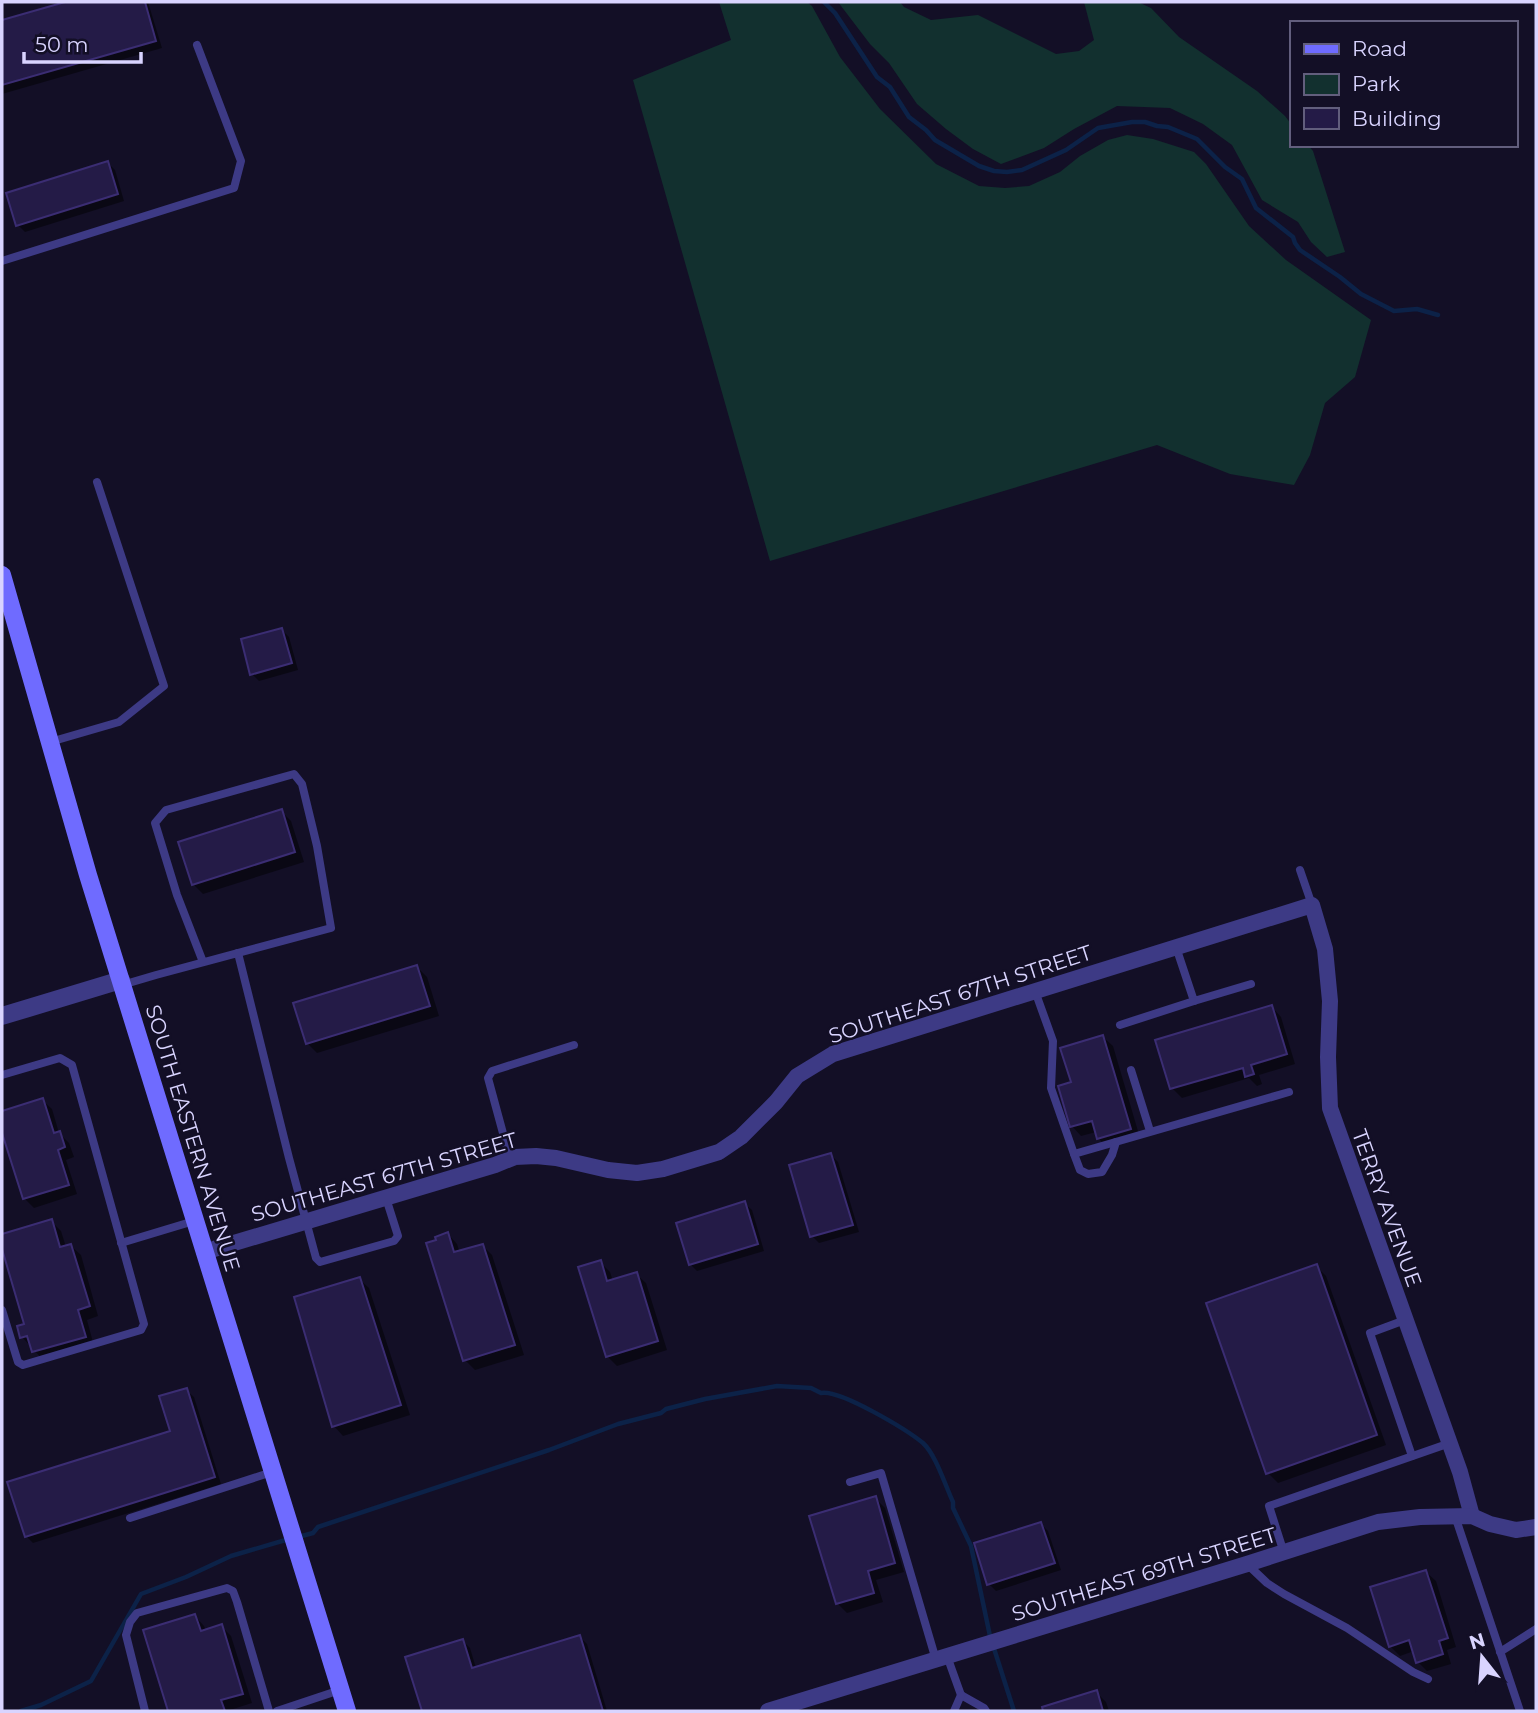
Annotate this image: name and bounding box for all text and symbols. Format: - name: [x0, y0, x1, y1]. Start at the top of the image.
- scale bar: [24, 21, 142, 65]
- legend: [1290, 21, 1517, 147]
- text: 50 m: [35, 32, 89, 57]
- text: Road: [1352, 36, 1407, 61]
- text: Park: [1352, 71, 1400, 96]
- text: Building: [1352, 106, 1442, 131]
- street label: SOUTHEAST 67TH STREET: [825, 940, 1095, 1048]
- street label: SOUTH EASTERN AVENUE: [140, 1002, 246, 1274]
- street label: TERRY AVENUE: [1347, 1126, 1427, 1290]
- street label: SOUTHEAST 67TH STREET: [248, 1127, 520, 1227]
- street label: SOUTHEAST 69TH STREET: [1009, 1522, 1279, 1626]
- north arrow: [1447, 1622, 1517, 1692]
- text: N: [1466, 1628, 1488, 1654]

